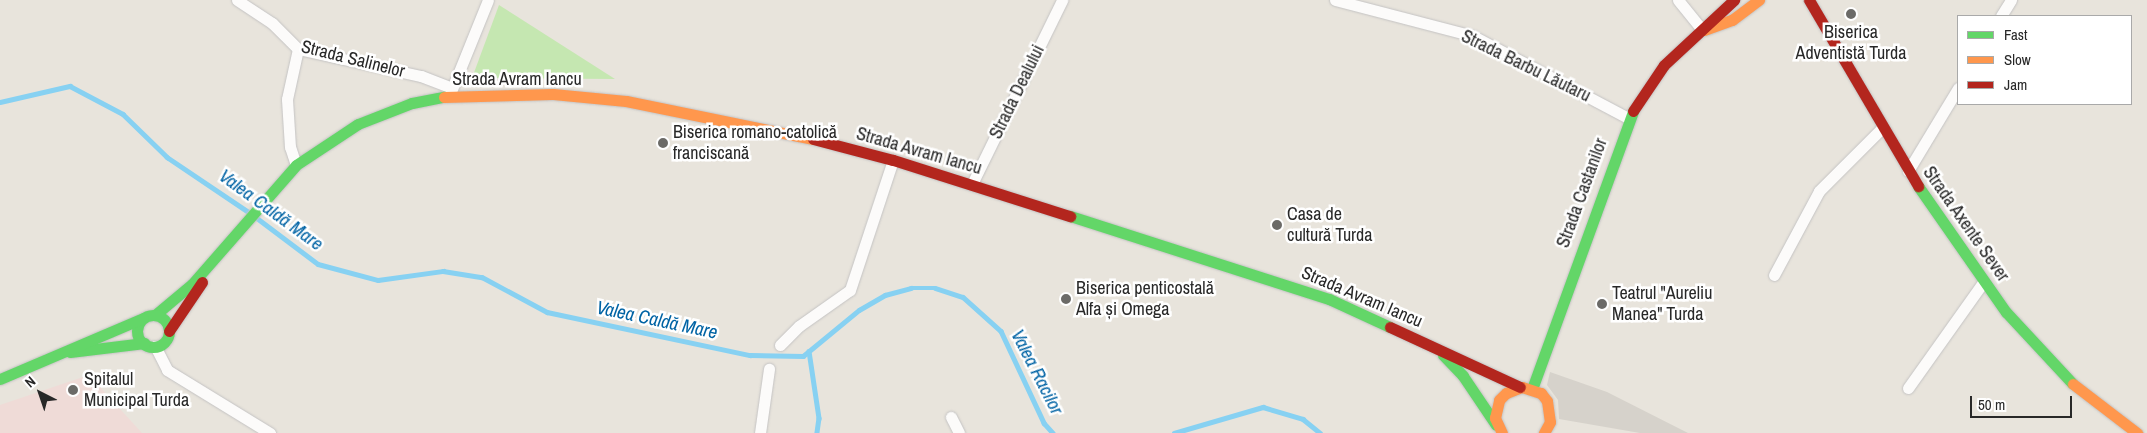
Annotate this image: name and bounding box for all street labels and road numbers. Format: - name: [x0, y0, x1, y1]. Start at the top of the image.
- street label: Strada Barbu Lăutaru: [1458, 25, 1594, 107]
- street label: Strada Salinelor: [299, 36, 407, 82]
- street label: Strada Dealului: [985, 42, 1049, 142]
- street label: Strada Avram Iancu: [452, 68, 582, 90]
- street label: Strada Avram Iancu: [853, 123, 985, 179]
- street label: Strada Castanilor: [1552, 135, 1612, 251]
- street label: Strada Axente Sever: [1918, 162, 2014, 286]
- street label: Strada Avram Iancu: [1298, 262, 1426, 332]

